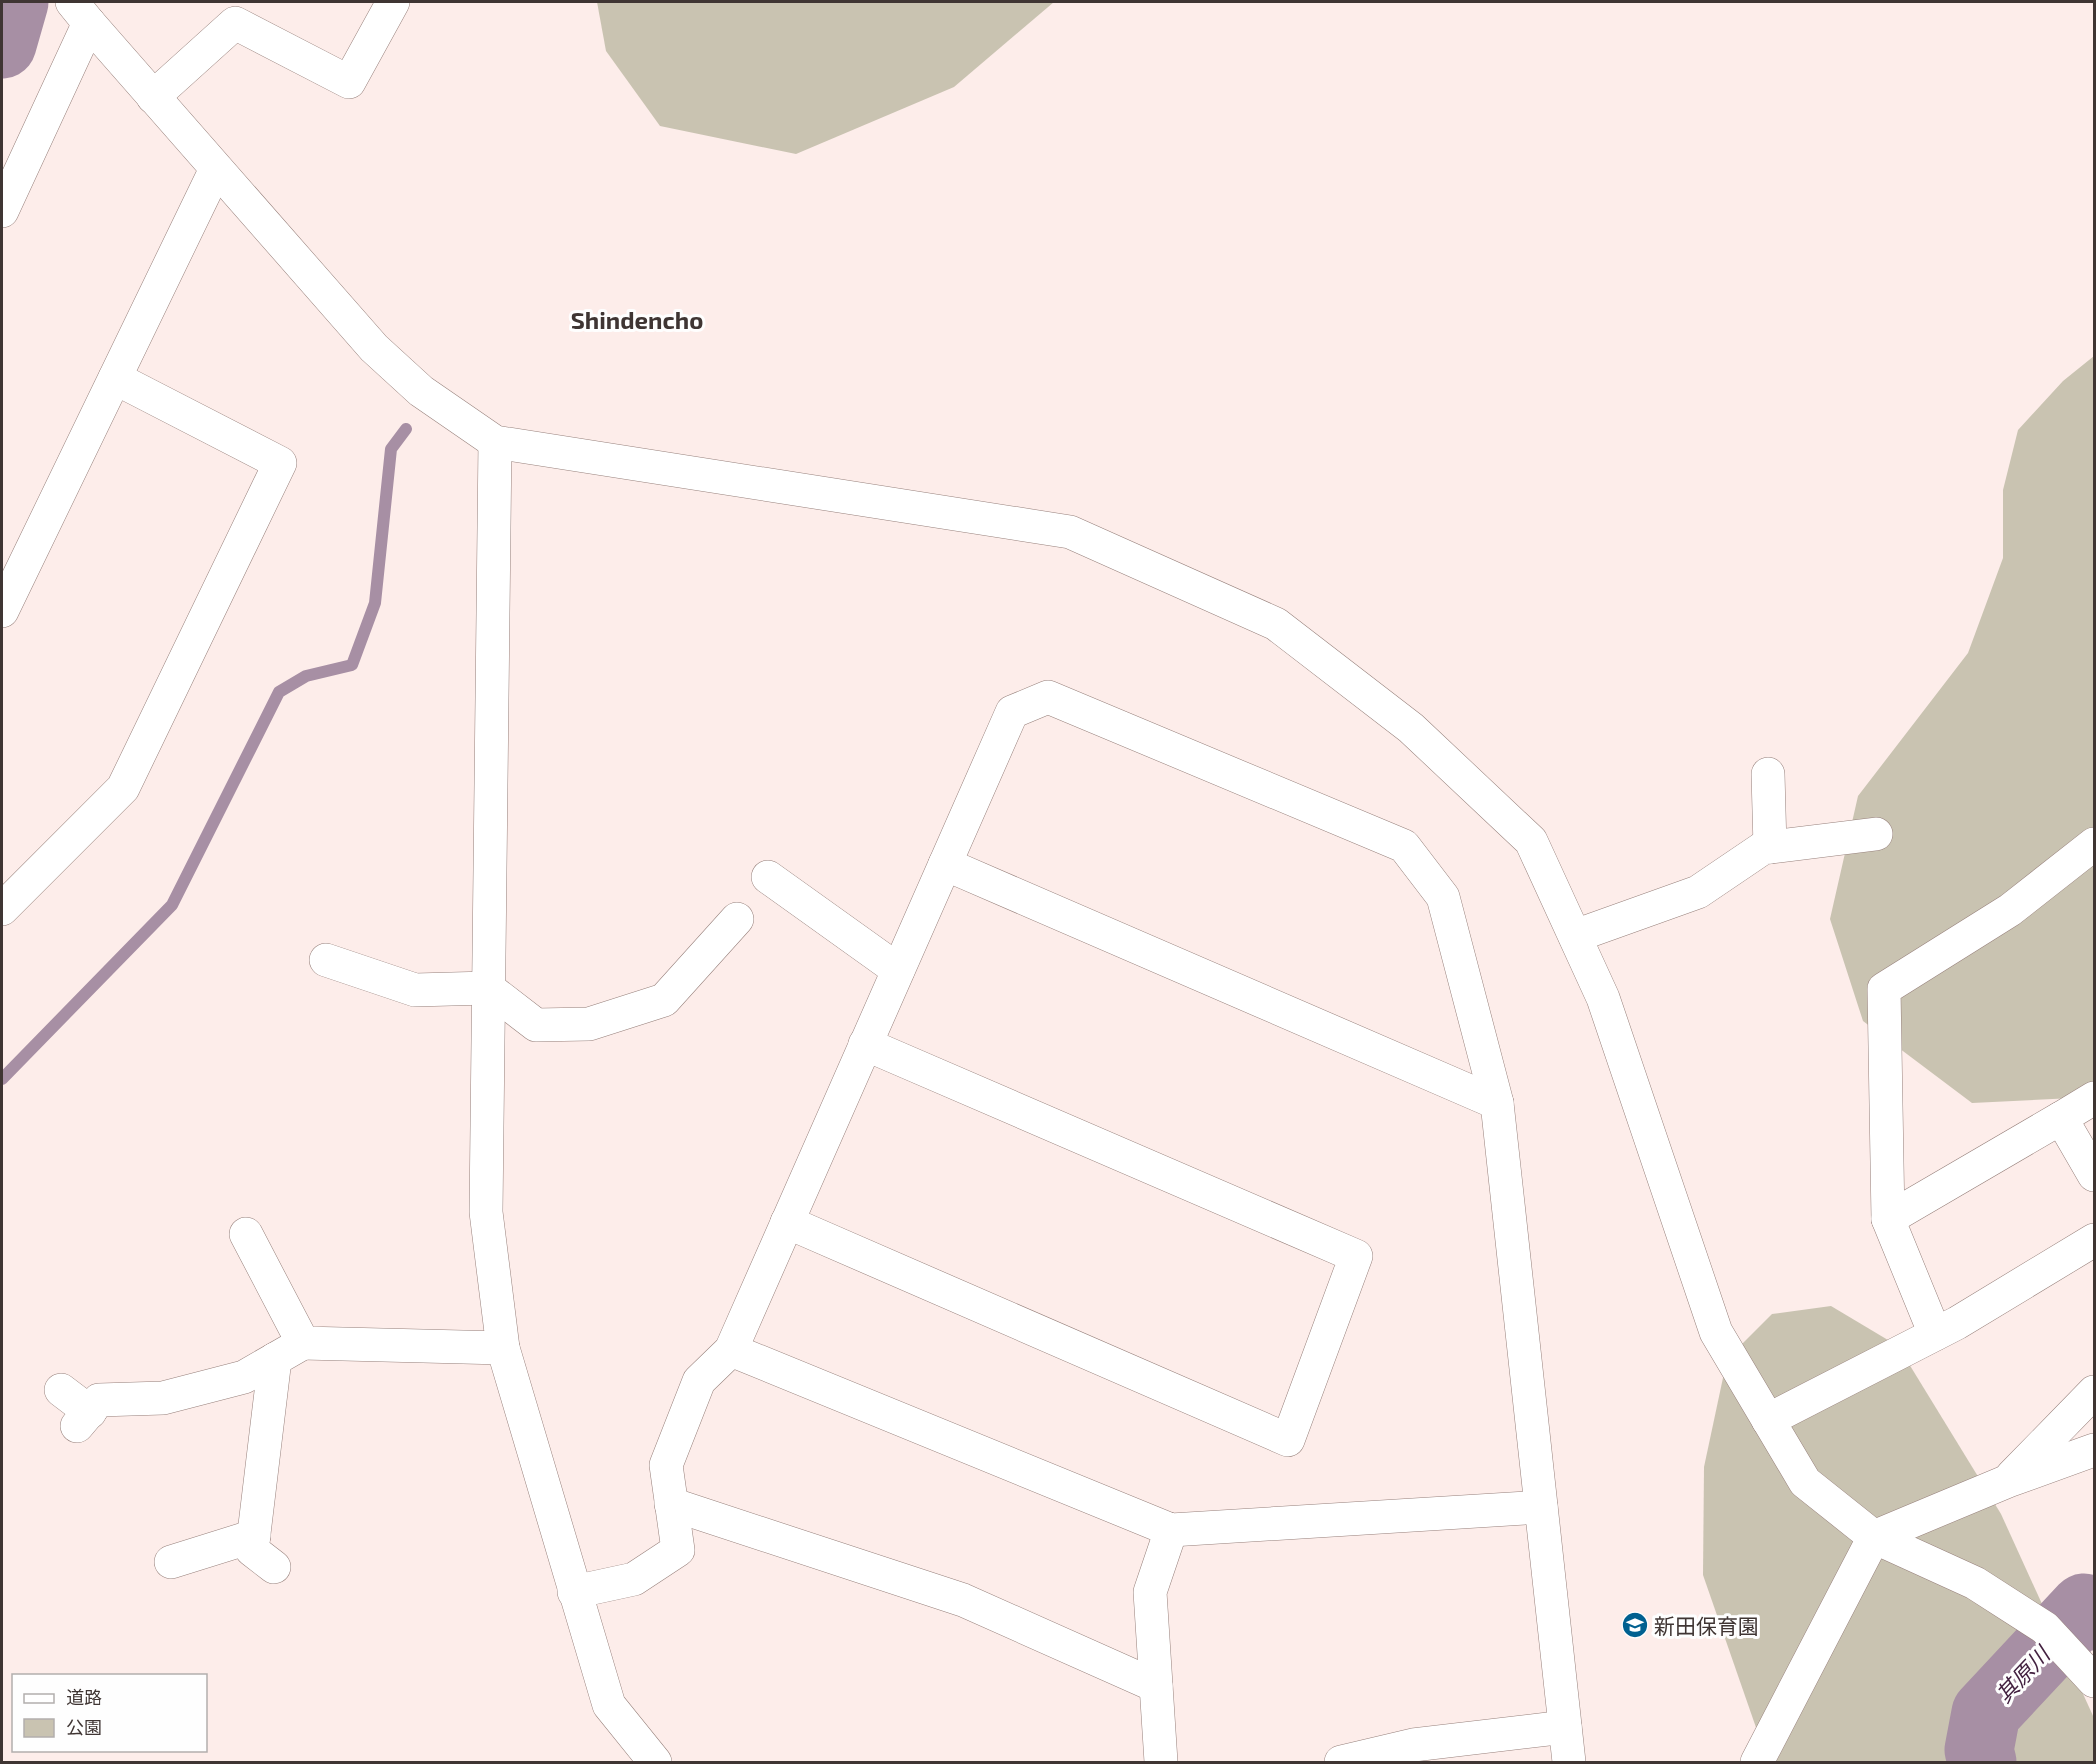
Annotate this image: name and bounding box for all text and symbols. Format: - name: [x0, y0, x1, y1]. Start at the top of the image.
- district label: Shindencho: [571, 305, 703, 334]
- school or university icon: 新田保育園: [1620, 1610, 1650, 1640]
- place label: 新田保育園: [1654, 1613, 1759, 1638]
- water label: 其原川: [1990, 1640, 2055, 1707]
- legend: [12, 1674, 207, 1752]
- text: 道路: [66, 1686, 102, 1708]
- text: 公園: [66, 1716, 102, 1738]

